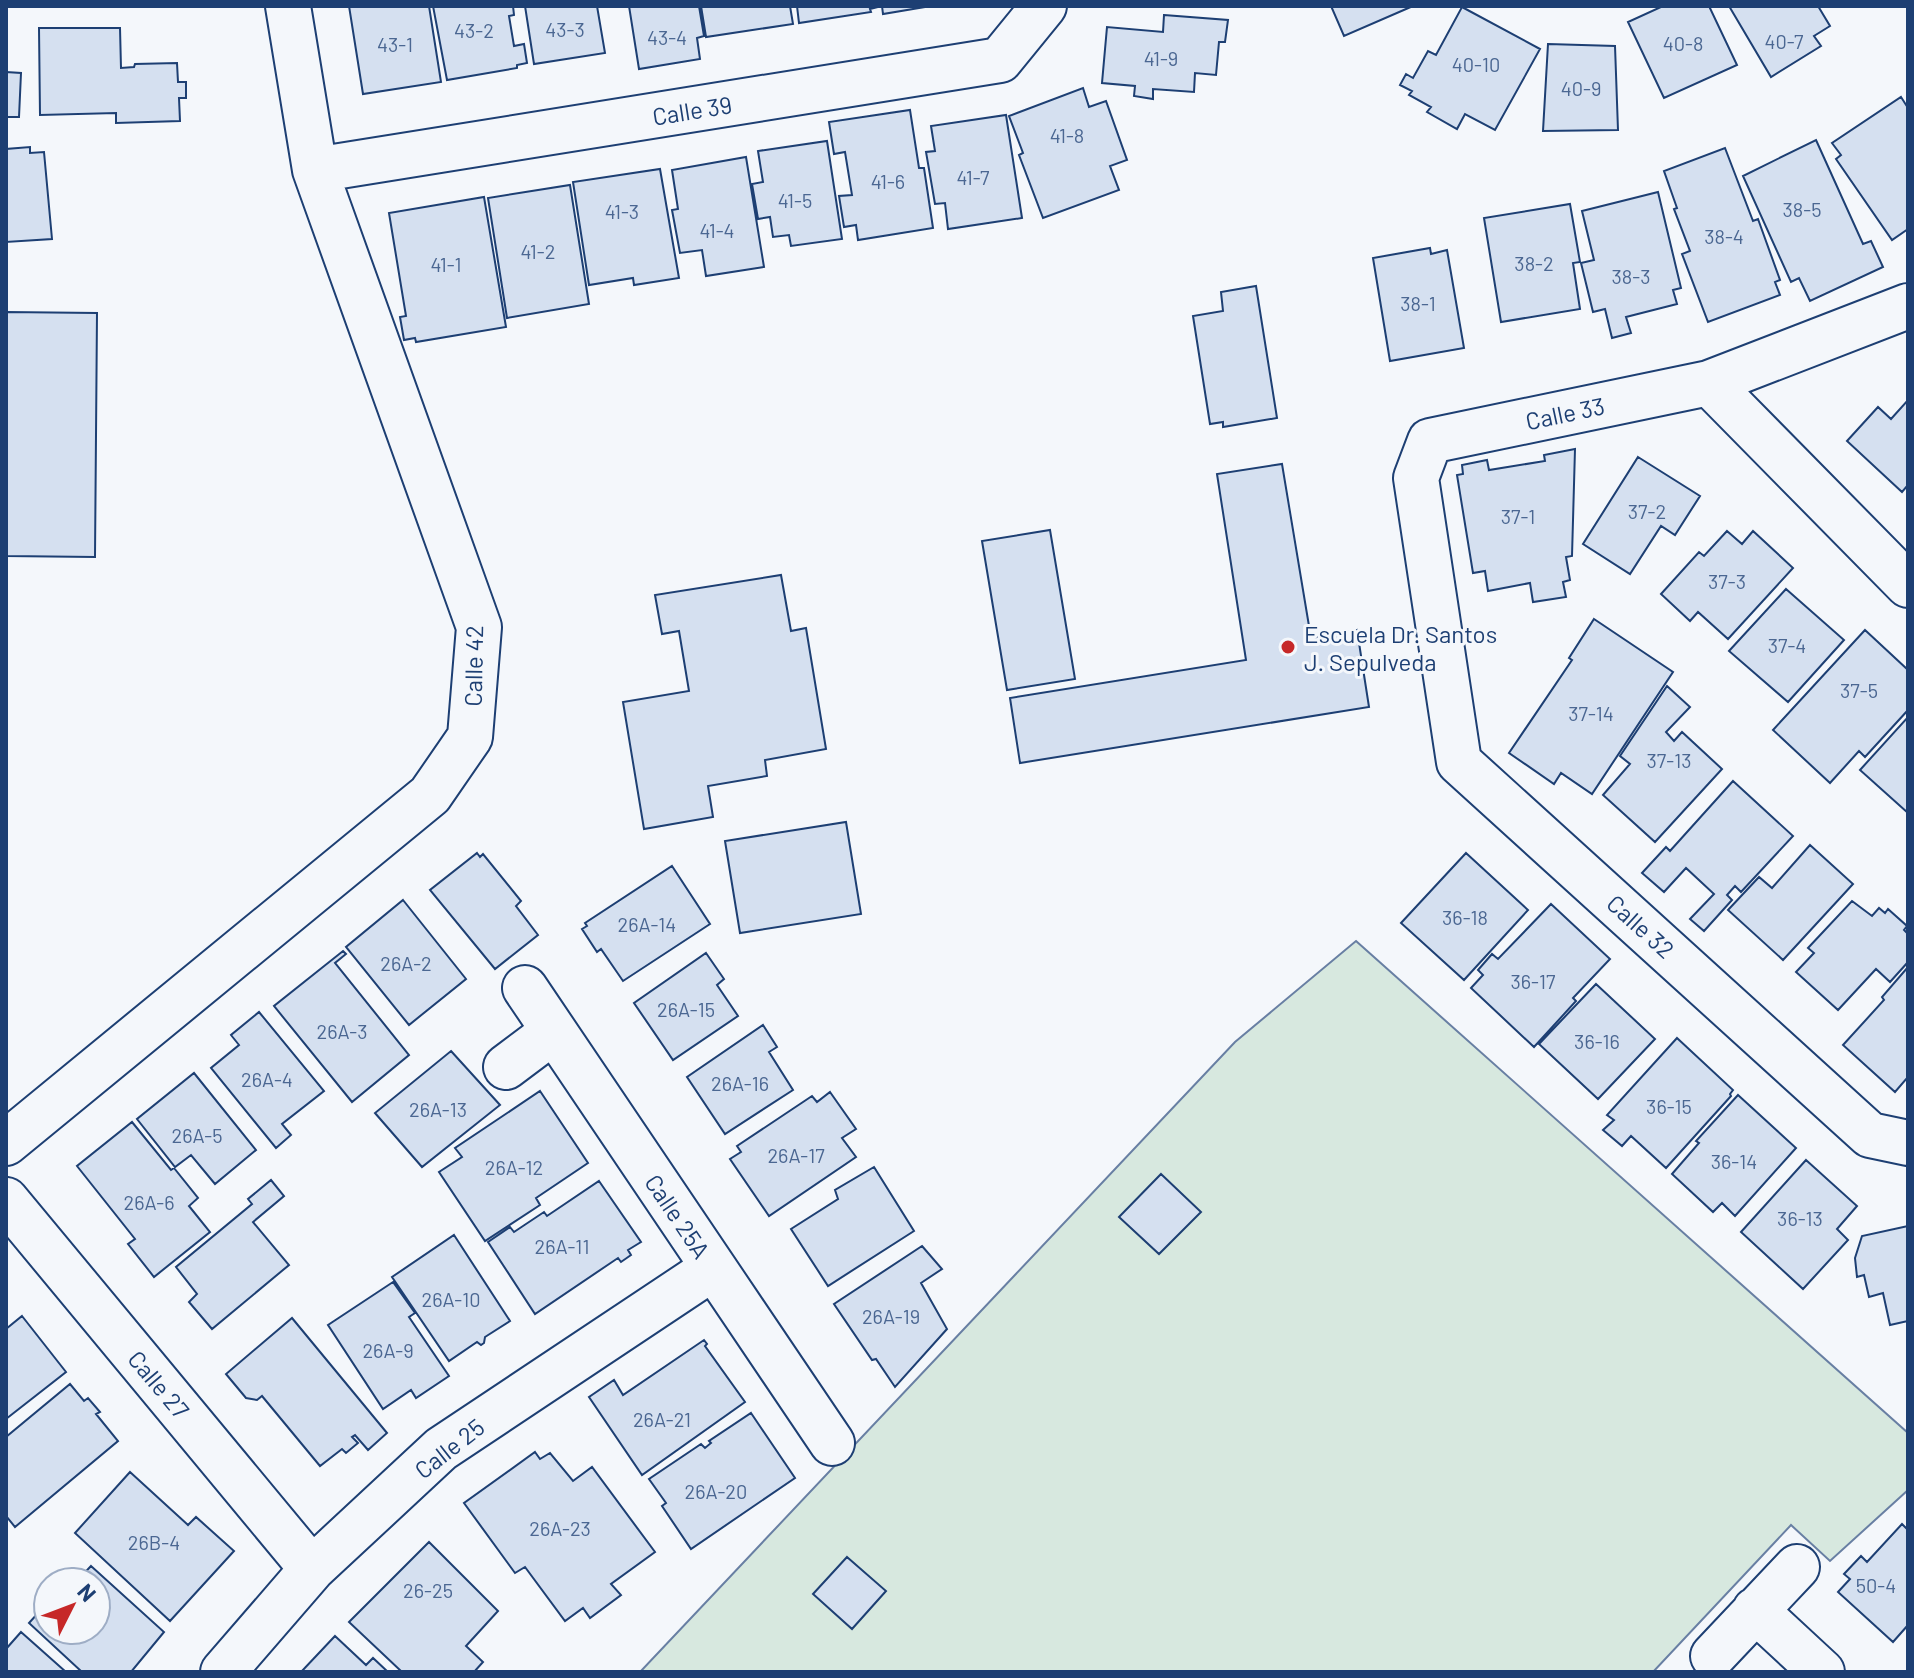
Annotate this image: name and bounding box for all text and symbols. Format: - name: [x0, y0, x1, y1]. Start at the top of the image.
- house number: 43-3: [545, 17, 585, 41]
- house number: 43-2: [454, 18, 494, 42]
- house number: 43-4: [647, 25, 687, 49]
- house number: 40-7: [1764, 29, 1804, 53]
- house number: 40-8: [1663, 31, 1703, 55]
- house number: 43-1: [377, 32, 413, 56]
- house number: 41-9: [1144, 46, 1178, 70]
- house number: 40-10: [1452, 52, 1500, 76]
- house number: 40-9: [1561, 76, 1601, 100]
- street label: Calle 39: [650, 89, 734, 131]
- house number: 41-8: [1050, 123, 1084, 147]
- house number: 41-7: [957, 165, 990, 189]
- house number: 41-6: [871, 169, 905, 193]
- house number: 41-5: [778, 188, 812, 212]
- house number: 38-5: [1783, 197, 1821, 221]
- house number: 41-3: [605, 199, 639, 223]
- house number: 41-4: [699, 218, 735, 242]
- house number: 38-4: [1704, 224, 1744, 248]
- house number: 41-2: [521, 239, 555, 263]
- house number: 38-2: [1514, 251, 1554, 275]
- house number: 41-1: [430, 252, 462, 276]
- house number: 38-3: [1612, 264, 1650, 288]
- house number: 38-1: [1400, 291, 1436, 315]
- street label: Calle 33: [1523, 390, 1607, 436]
- house number: 37-2: [1628, 499, 1666, 523]
- house number: 37-1: [1501, 504, 1535, 528]
- house number: 37-3: [1708, 569, 1746, 593]
- place label: Escuela Dr. Santos J. Sepulveda: [1304, 619, 1497, 676]
- street label: Calle 42: [458, 625, 488, 707]
- house number: 37-4: [1768, 633, 1806, 657]
- marker: Escuela Dr. Santos J. Sepulveda: [1279, 638, 1297, 656]
- house number: 37-5: [1840, 678, 1878, 702]
- house number: 37-14: [1568, 701, 1614, 725]
- house number: 37-13: [1647, 748, 1691, 772]
- street label: Calle 32: [1601, 888, 1681, 964]
- house number: 36-18: [1442, 905, 1488, 929]
- house number: 26A-14: [618, 912, 676, 936]
- house number: 26A-2: [380, 951, 432, 975]
- house number: 36-17: [1511, 969, 1556, 993]
- house number: 26A-15: [657, 997, 715, 1021]
- house number: 26A-3: [316, 1019, 368, 1043]
- house number: 36-16: [1574, 1029, 1620, 1053]
- house number: 26A-4: [241, 1067, 293, 1091]
- house number: 26A-16: [711, 1071, 769, 1095]
- house number: 36-15: [1646, 1094, 1692, 1118]
- house number: 26A-13: [409, 1097, 467, 1121]
- house number: 26A-5: [171, 1123, 223, 1147]
- house number: 26A-17: [767, 1143, 825, 1167]
- house number: 36-14: [1711, 1149, 1757, 1173]
- house number: 26A-12: [485, 1155, 543, 1179]
- street label: Calle 25A: [639, 1168, 717, 1264]
- house number: 26A-6: [123, 1190, 175, 1214]
- house number: 36-13: [1777, 1206, 1823, 1230]
- house number: 26A-11: [535, 1234, 589, 1258]
- house number: 26A-10: [421, 1287, 481, 1311]
- house number: 26A-19: [862, 1304, 920, 1328]
- house number: 26A-9: [362, 1338, 414, 1362]
- street label: Calle 27: [122, 1344, 196, 1424]
- house number: 26A-21: [633, 1407, 691, 1431]
- street label: Calle 25: [408, 1412, 490, 1484]
- house number: 26A-20: [685, 1479, 747, 1503]
- house number: 26A-23: [529, 1516, 591, 1540]
- house number: 26B-4: [128, 1530, 180, 1554]
- north arrow: [32, 1566, 112, 1646]
- house number: 50-4: [1856, 1573, 1896, 1597]
- text: N: [73, 1578, 102, 1606]
- house number: 26-25: [403, 1578, 453, 1602]

